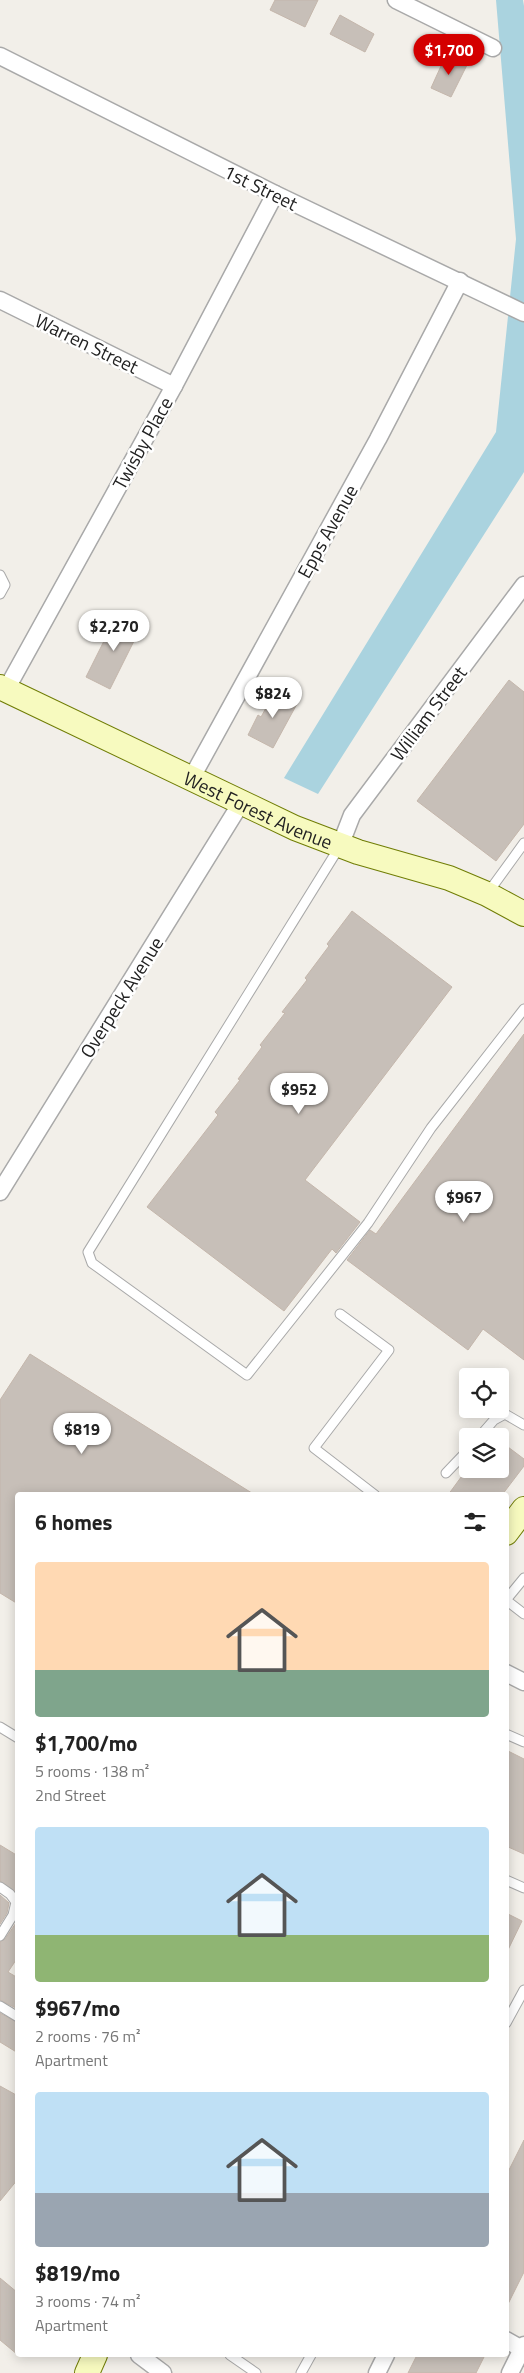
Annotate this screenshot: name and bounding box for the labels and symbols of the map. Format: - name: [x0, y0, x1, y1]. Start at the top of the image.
- pin: $1,700: [408, 34, 490, 76]
- street label: 1st Street: [219, 157, 303, 218]
- street label: Warren Street: [30, 305, 144, 381]
- street label: Twisby Place: [105, 391, 179, 495]
- street label: Epps Avenue: [289, 479, 365, 583]
- pin: $2,270: [73, 610, 155, 652]
- street label: William Street: [383, 659, 474, 767]
- pin: $824: [243, 676, 303, 719]
- street label: West Forest Avenue: [179, 763, 337, 856]
- street label: Overpeck Avenue: [72, 931, 170, 1063]
- pin: $952: [269, 1072, 329, 1115]
- pin: $967: [434, 1180, 494, 1223]
- pin: $819: [52, 1412, 112, 1455]

